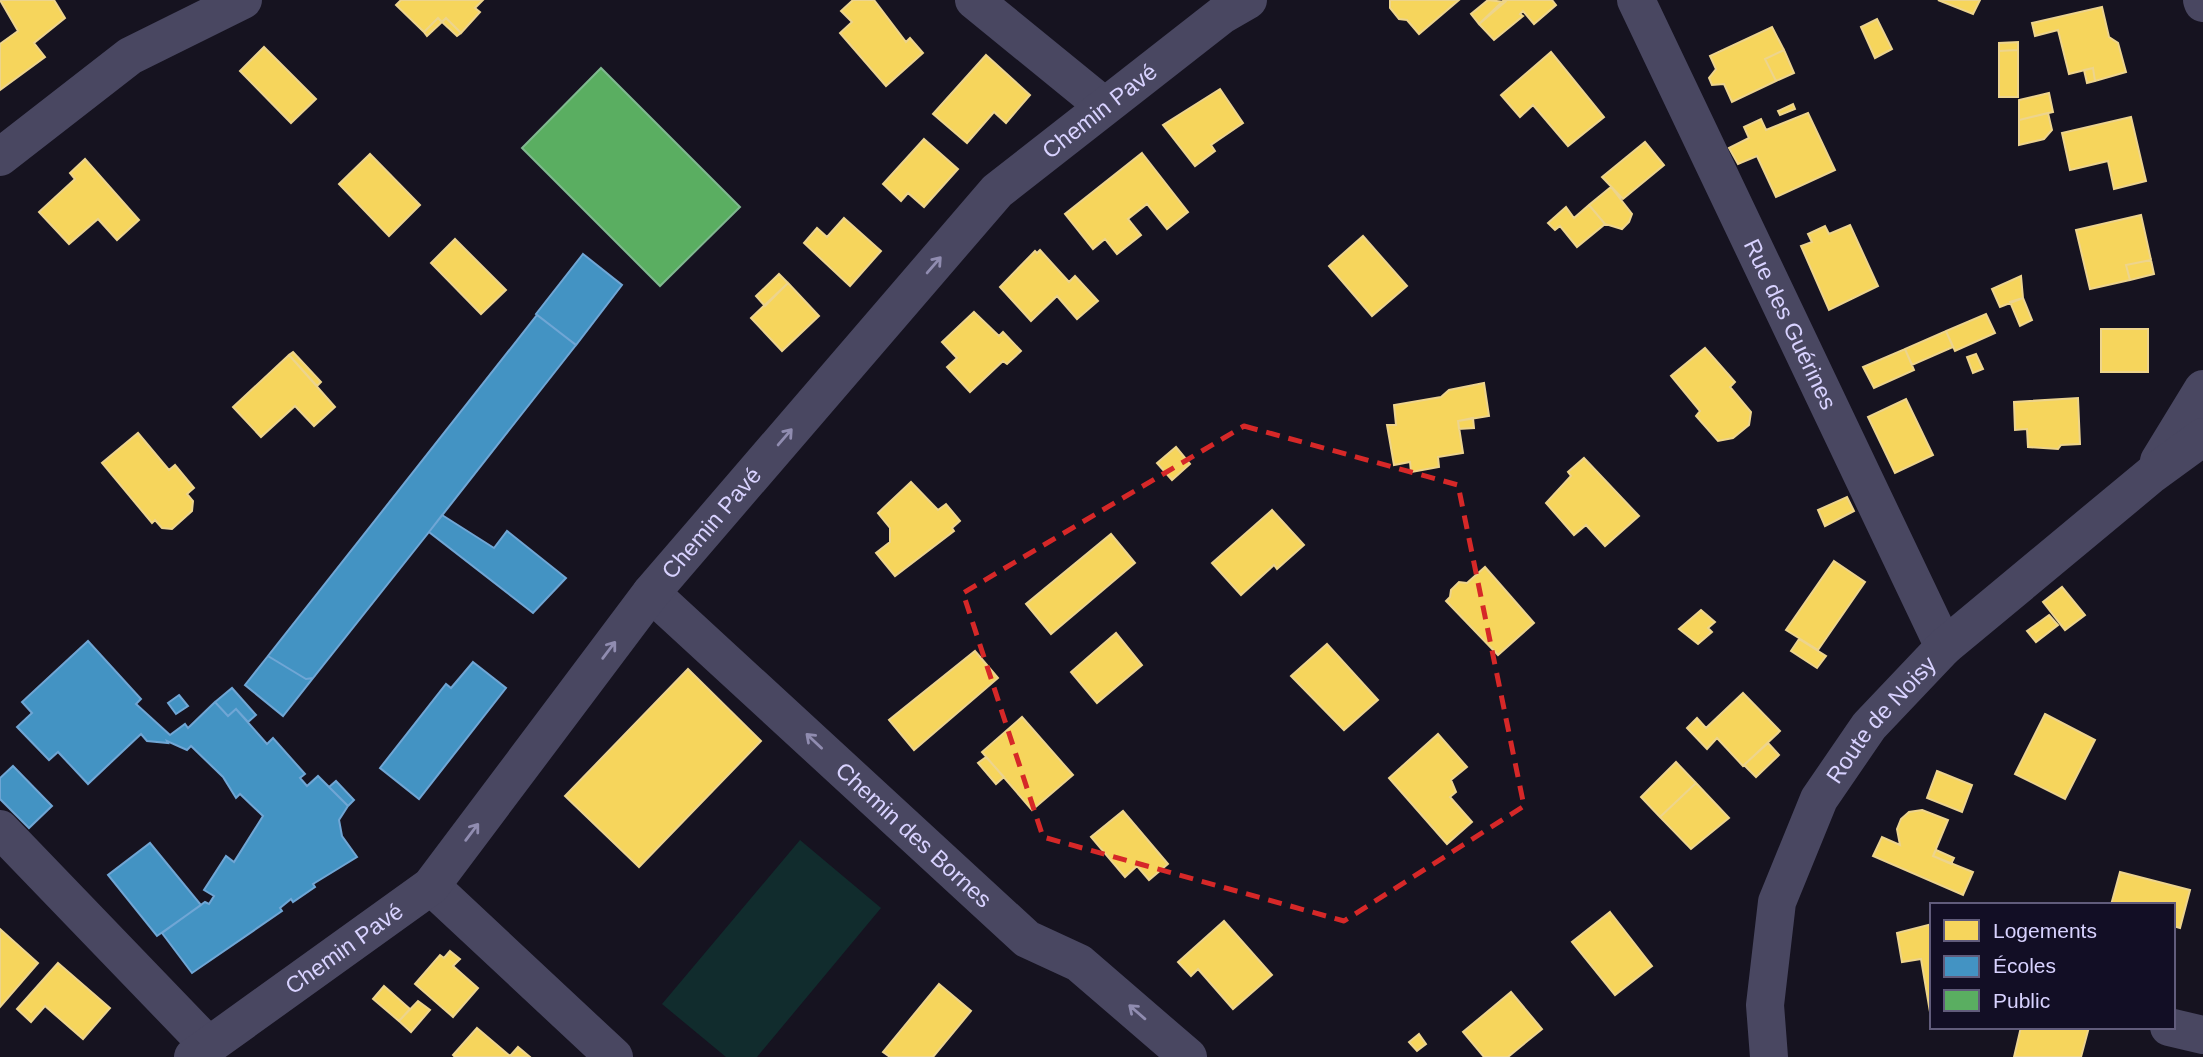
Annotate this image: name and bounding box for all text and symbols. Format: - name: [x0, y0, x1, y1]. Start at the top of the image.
- street label: Chemin Pavé: [1037, 58, 1162, 164]
- street label: Rue des Guérines: [1739, 235, 1842, 413]
- one-way arrow: [926, 256, 942, 274]
- one-way arrow: [777, 428, 793, 446]
- street label: Chemin Pavé: [656, 462, 766, 584]
- one-way arrow: [601, 640, 616, 659]
- street label: Route de Noisy: [1821, 651, 1941, 788]
- one-way arrow: [806, 733, 823, 750]
- street label: Chemin des Bornes: [831, 757, 997, 913]
- one-way arrow: [465, 823, 480, 841]
- street label: Chemin Pavé: [280, 898, 408, 999]
- legend: [1930, 903, 2175, 1029]
- text: Logements: [1993, 919, 2097, 942]
- text: Écoles: [1993, 954, 2056, 977]
- text: Public: [1993, 989, 2050, 1012]
- one-way arrow: [1128, 1004, 1146, 1020]

